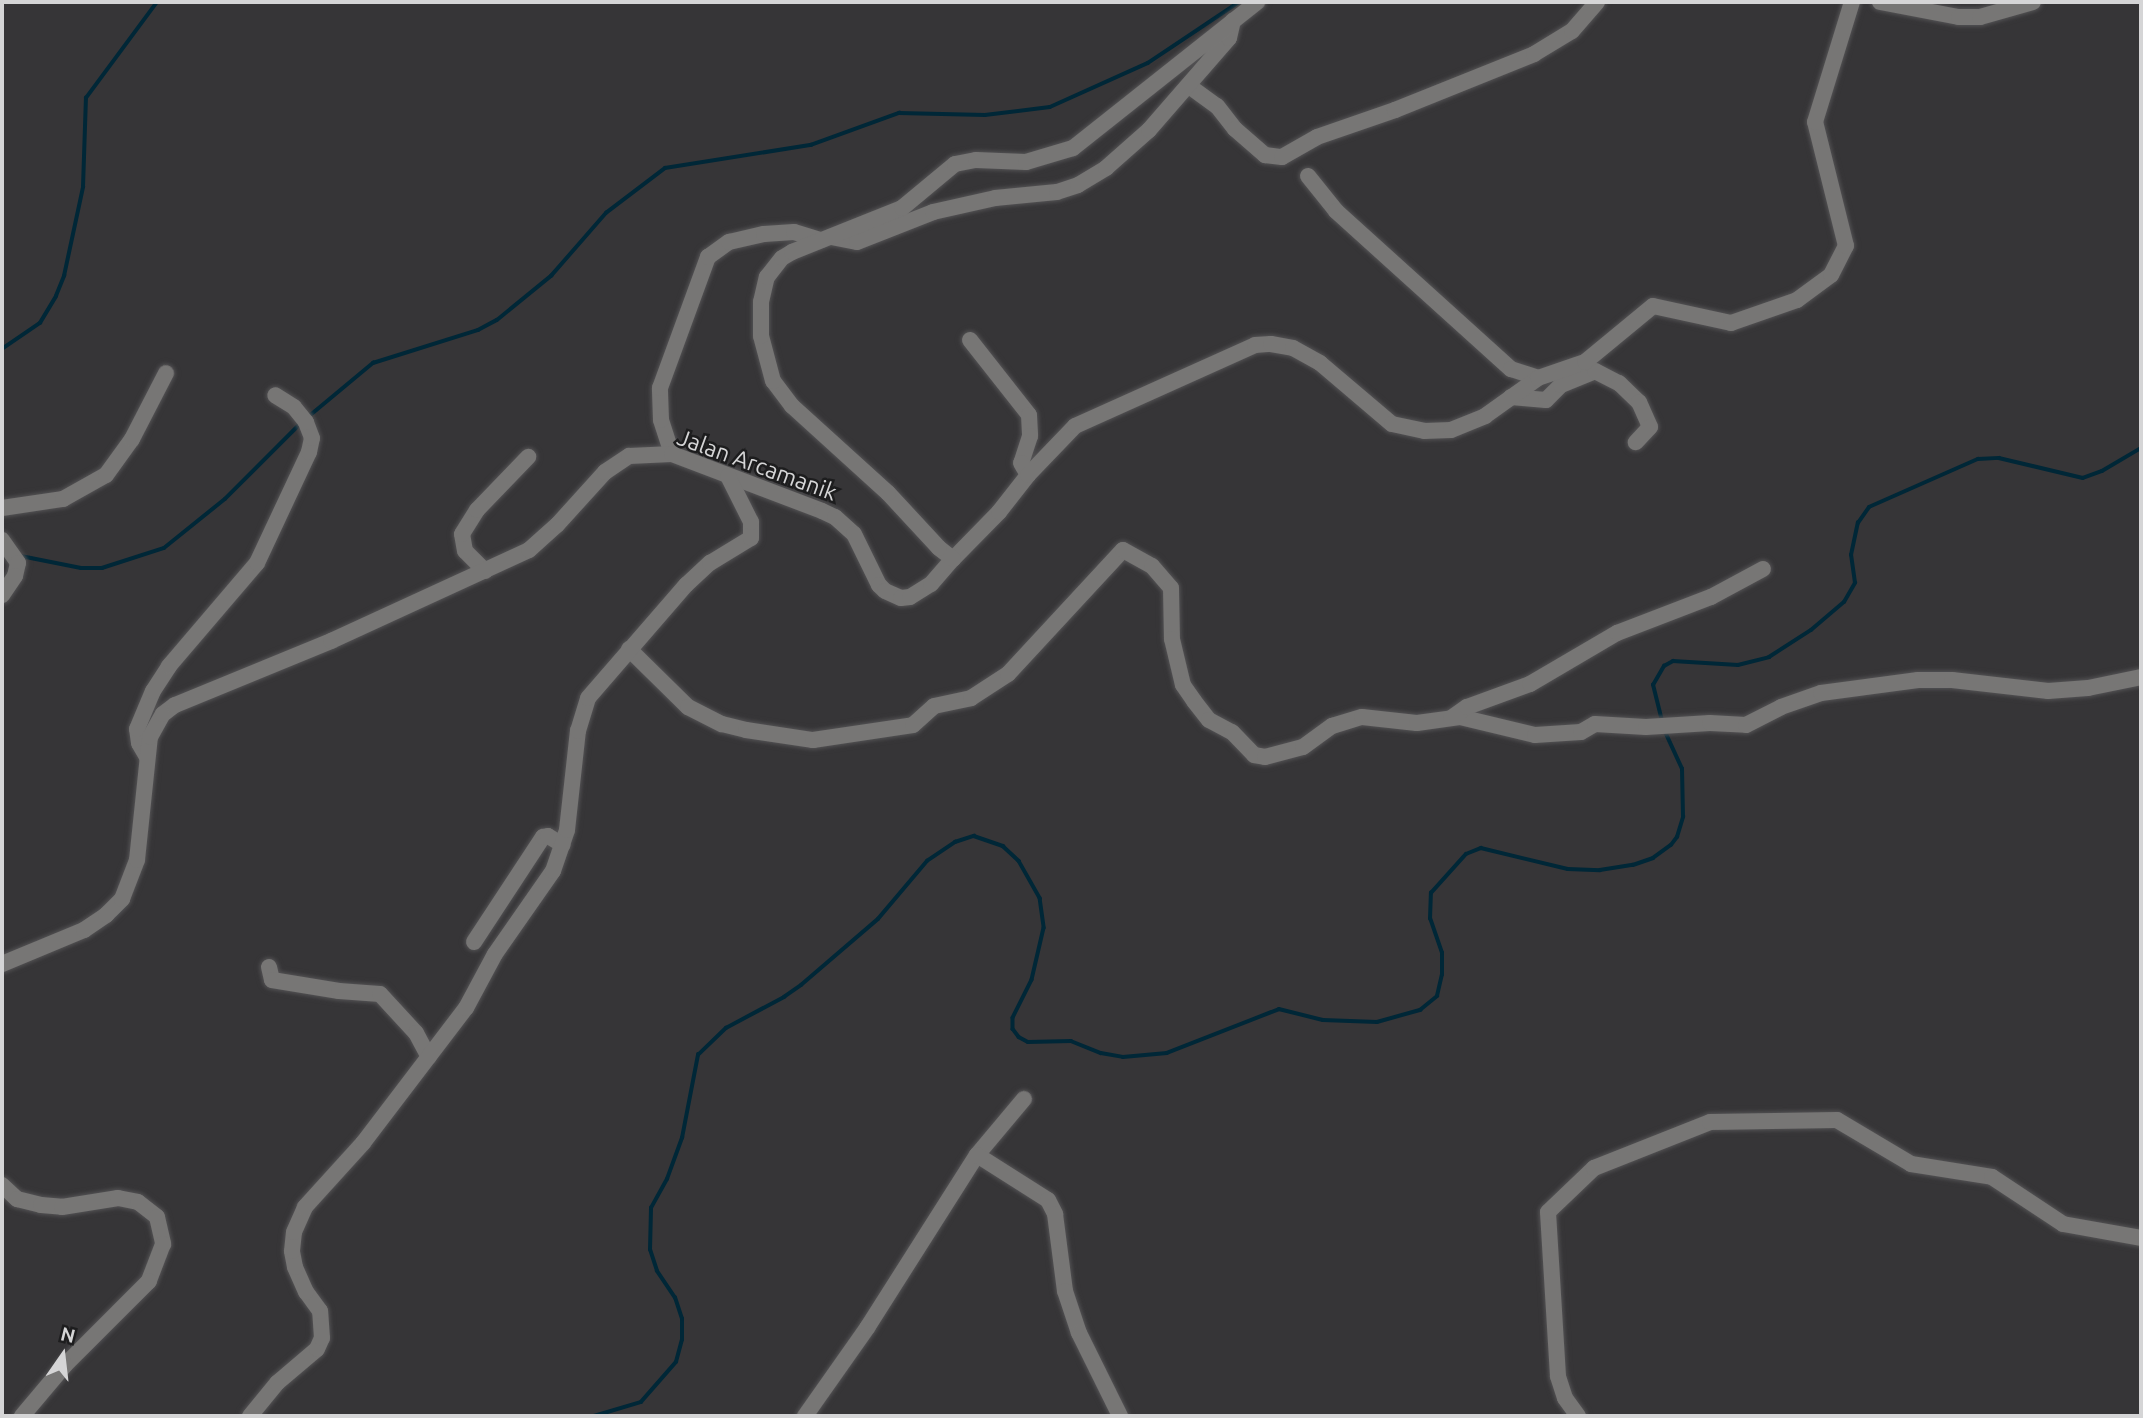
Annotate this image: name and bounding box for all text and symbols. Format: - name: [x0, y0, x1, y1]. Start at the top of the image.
- street label: Jalan Arcamanik: [674, 423, 840, 507]
- north arrow: [28, 1320, 98, 1390]
- text: N: [59, 1322, 78, 1347]

